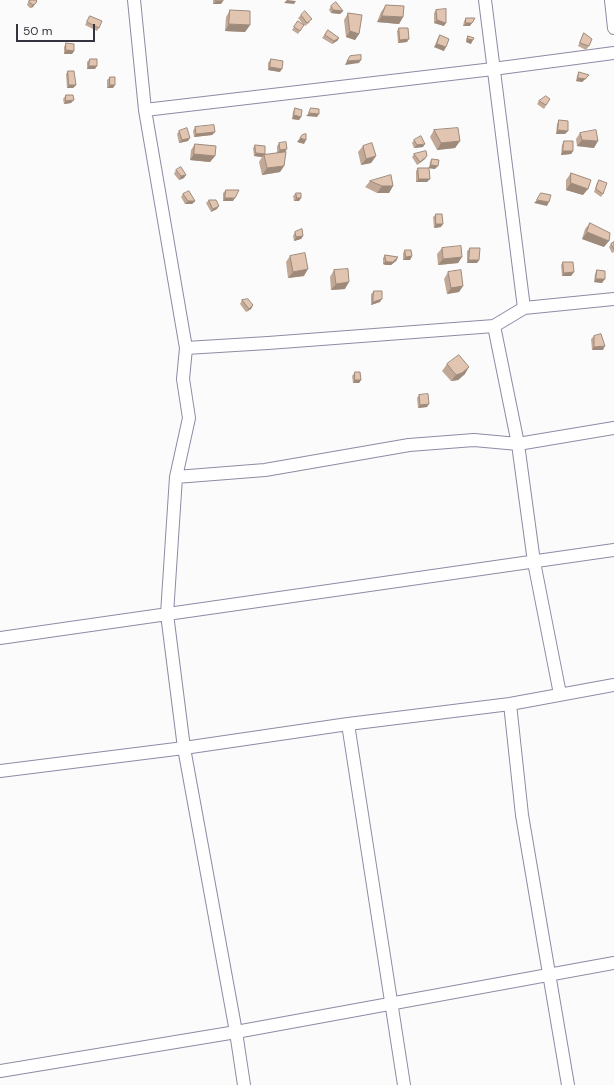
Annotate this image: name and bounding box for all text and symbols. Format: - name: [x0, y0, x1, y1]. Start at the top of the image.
- scale bar: [18, 16, 97, 42]
- text: 50 m: [23, 23, 52, 39]

